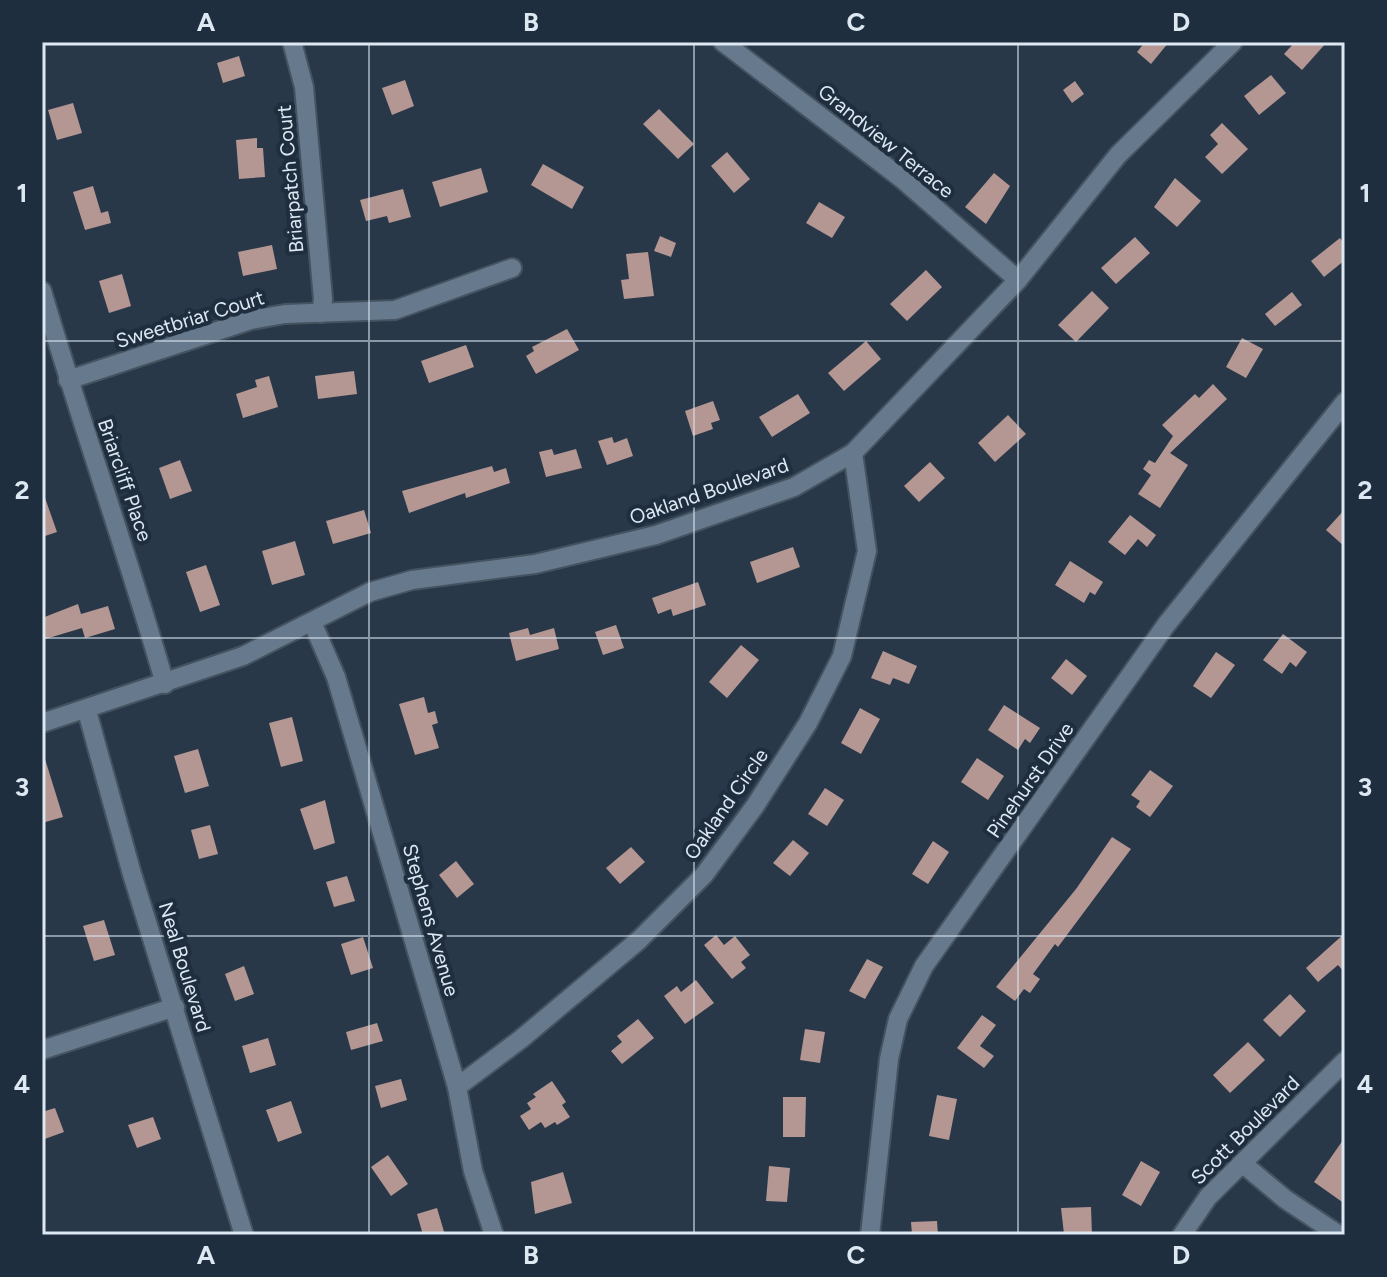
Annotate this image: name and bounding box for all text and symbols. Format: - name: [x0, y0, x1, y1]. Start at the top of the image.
- text: A: [197, 6, 216, 38]
- text: B: [523, 6, 539, 38]
- text: C: [847, 6, 866, 38]
- text: D: [1172, 6, 1190, 38]
- street label: Grandview Terrace: [813, 79, 959, 203]
- street label: Briarpatch Court: [272, 104, 308, 254]
- text: 1: [17, 177, 27, 209]
- text: 1: [1360, 177, 1370, 209]
- street label: Sweetbriar Court: [113, 285, 267, 353]
- street label: Briarcliff Place: [93, 416, 157, 545]
- street label: Oakland Boulevard: [626, 453, 792, 529]
- text: 2: [14, 474, 30, 506]
- text: 2: [1357, 474, 1373, 506]
- street label: Pinehurst Drive: [981, 718, 1079, 842]
- street label: Oakland Circle: [679, 744, 773, 864]
- text: 3: [15, 771, 29, 803]
- text: 3: [1358, 771, 1372, 803]
- street label: Stephens Avenue: [398, 841, 464, 999]
- street label: Neal Boulevard: [154, 899, 216, 1035]
- text: 4: [14, 1068, 30, 1100]
- text: 4: [1357, 1068, 1373, 1100]
- street label: Scott Boulevard: [1186, 1071, 1304, 1189]
- text: A: [197, 1239, 216, 1271]
- text: B: [523, 1239, 539, 1271]
- text: C: [847, 1239, 866, 1271]
- text: D: [1172, 1239, 1190, 1271]

